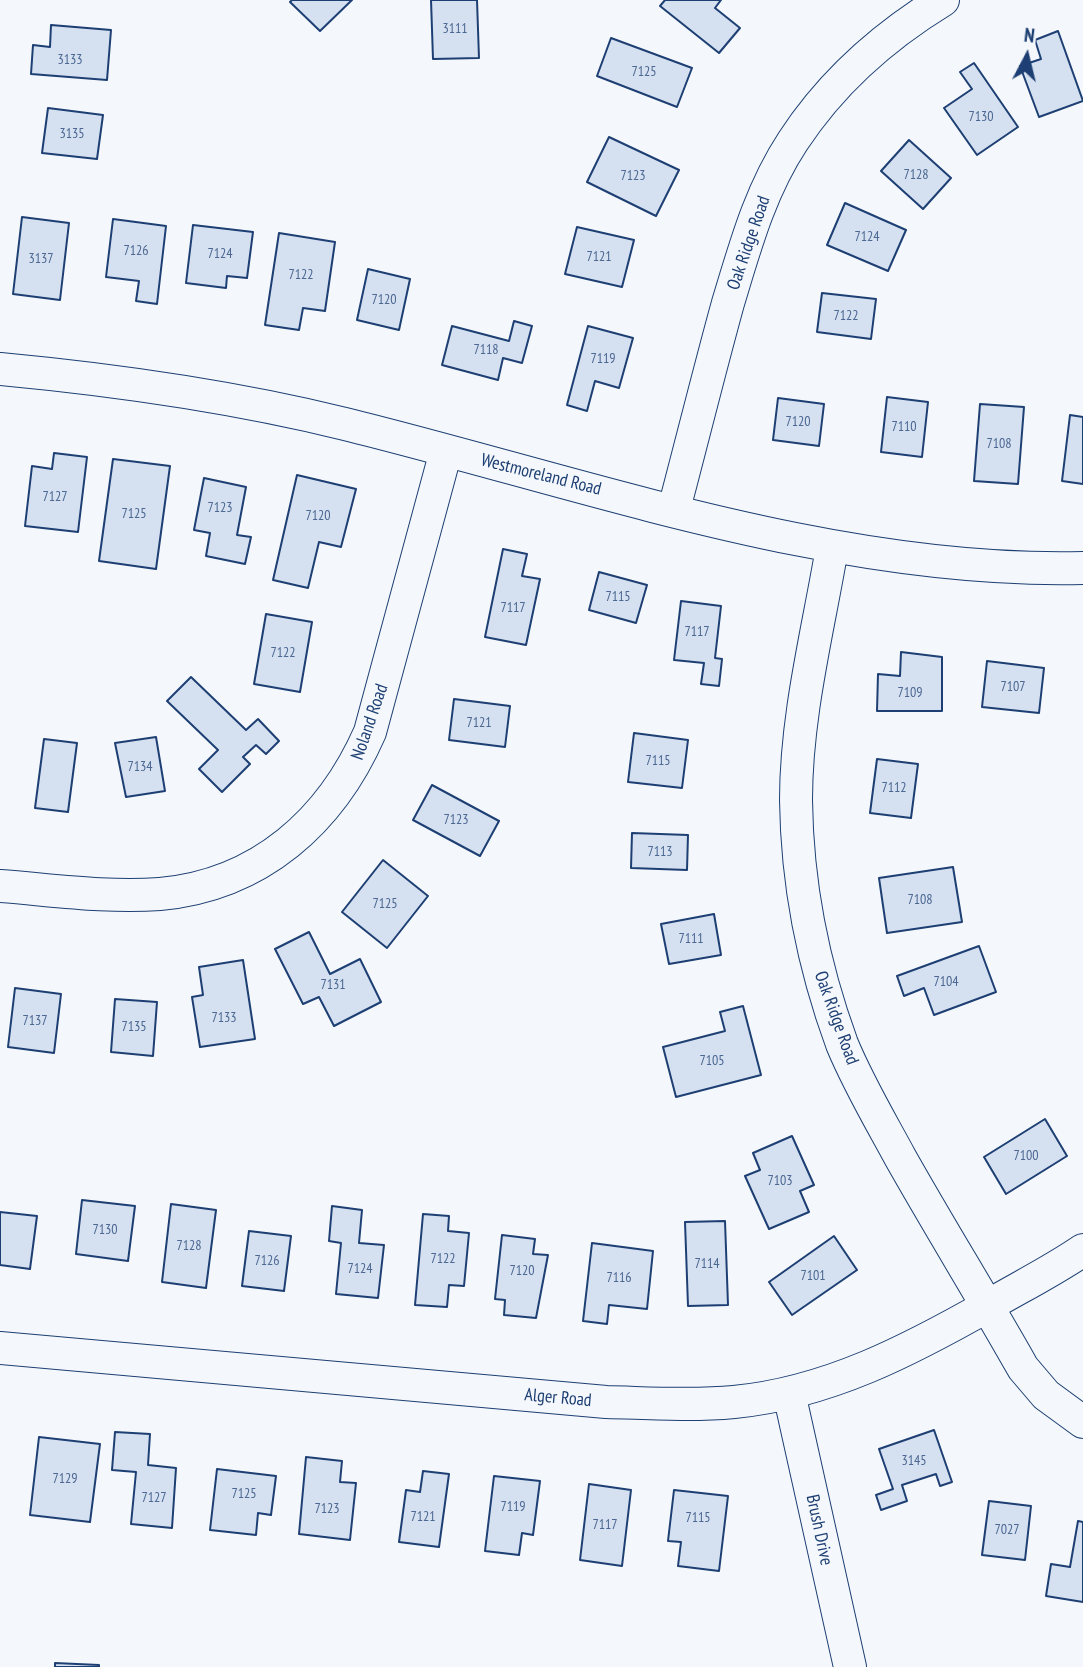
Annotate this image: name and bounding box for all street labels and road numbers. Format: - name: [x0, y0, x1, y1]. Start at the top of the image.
- street label: Oak Ridge Road: [723, 193, 775, 293]
- street label: Westmoreland Road: [479, 450, 603, 500]
- street label: Noland Road: [347, 681, 393, 763]
- street label: Oak Ridge Road: [809, 968, 863, 1068]
- street label: Alger Road: [523, 1384, 593, 1412]
- street label: Brush Drive: [801, 1493, 837, 1567]

